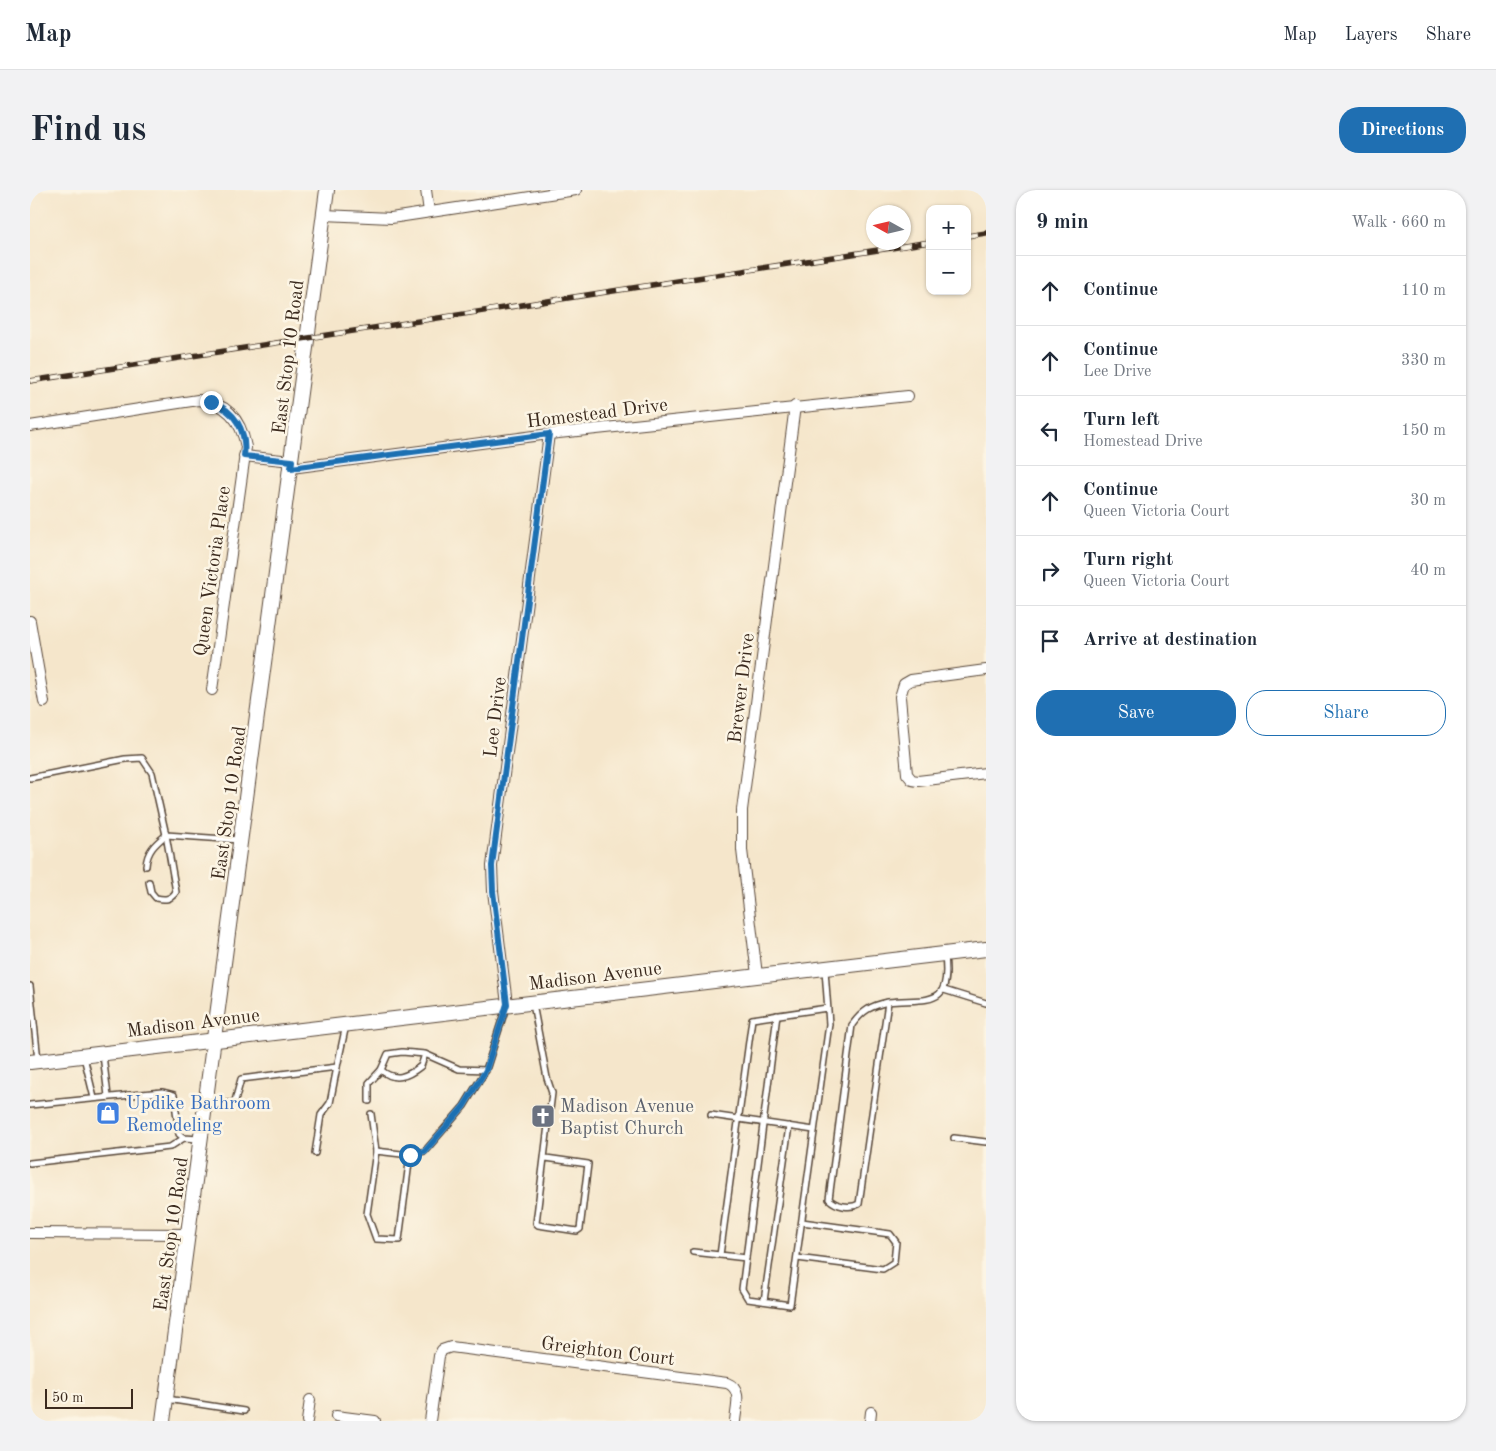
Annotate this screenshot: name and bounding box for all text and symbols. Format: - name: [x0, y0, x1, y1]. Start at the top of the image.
- text: Map: [25, 23, 72, 47]
- text: Map: [1283, 26, 1317, 44]
- text: Layers: [1345, 26, 1397, 44]
- text: Share: [1425, 26, 1471, 44]
- button: Directions: [1339, 107, 1466, 153]
- text: Find us: [30, 113, 146, 148]
- north arrow: [866, 205, 911, 250]
- map controls: [926, 205, 971, 295]
- button: +: [926, 205, 971, 250]
- text: 9 min: [1036, 212, 1089, 233]
- text: Walk · 660 m: [1351, 215, 1446, 231]
- button: −: [926, 250, 971, 295]
- icon: ahead: [1036, 277, 1064, 305]
- street label: East Stop 10 Road: [271, 279, 308, 436]
- text: Continue: [1083, 281, 1158, 300]
- text: 110 m: [1401, 283, 1446, 299]
- text: Continue: [1083, 341, 1158, 360]
- icon: ahead: [1036, 347, 1064, 375]
- text: 330 m: [1401, 353, 1446, 369]
- text: Lee Drive: [1083, 364, 1151, 380]
- route end: [200, 391, 223, 414]
- street label: Homestead Drive: [526, 396, 669, 433]
- text: Turn left: [1083, 411, 1160, 430]
- icon: left: [1036, 417, 1064, 445]
- text: 150 m: [1401, 423, 1446, 439]
- text: Homestead Drive: [1083, 434, 1203, 450]
- text: Continue: [1083, 481, 1158, 500]
- street label: Queen Victoria Place: [192, 485, 235, 658]
- icon: ahead: [1036, 487, 1064, 515]
- text: 30 m: [1410, 493, 1446, 509]
- text: Queen Victoria Court: [1083, 504, 1230, 520]
- text: Turn right: [1083, 551, 1173, 570]
- icon: right: [1036, 557, 1064, 585]
- text: 40 m: [1410, 563, 1446, 579]
- text: Queen Victoria Court: [1083, 574, 1230, 590]
- icon: arrive: [1036, 627, 1064, 655]
- text: Arrive at destination: [1083, 631, 1257, 650]
- street label: Brewer Drive: [726, 632, 759, 745]
- street label: Lee Drive: [482, 676, 511, 759]
- button: Save: [1036, 690, 1236, 736]
- button: Share: [1246, 690, 1446, 736]
- street label: East Stop 10 Road: [210, 725, 251, 882]
- street label: Madison Avenue: [528, 960, 663, 995]
- street label: Madison Avenue: [126, 1007, 261, 1042]
- place label: Updike Bathroom Remodeling: [126, 1095, 271, 1136]
- place label: Madison Avenue Baptist Church: [560, 1098, 694, 1139]
- shop icon: Updike Bathroom Remodeling: [95, 1100, 121, 1126]
- church icon: Madison Avenue Baptist Church: [530, 1103, 556, 1129]
- route start: [399, 1144, 422, 1167]
- street label: East Stop 10 Road: [152, 1156, 193, 1313]
- street label: Greighton Court: [540, 1335, 676, 1370]
- scale bar: [45, 1386, 132, 1409]
- text: 50 m: [52, 1391, 83, 1405]

